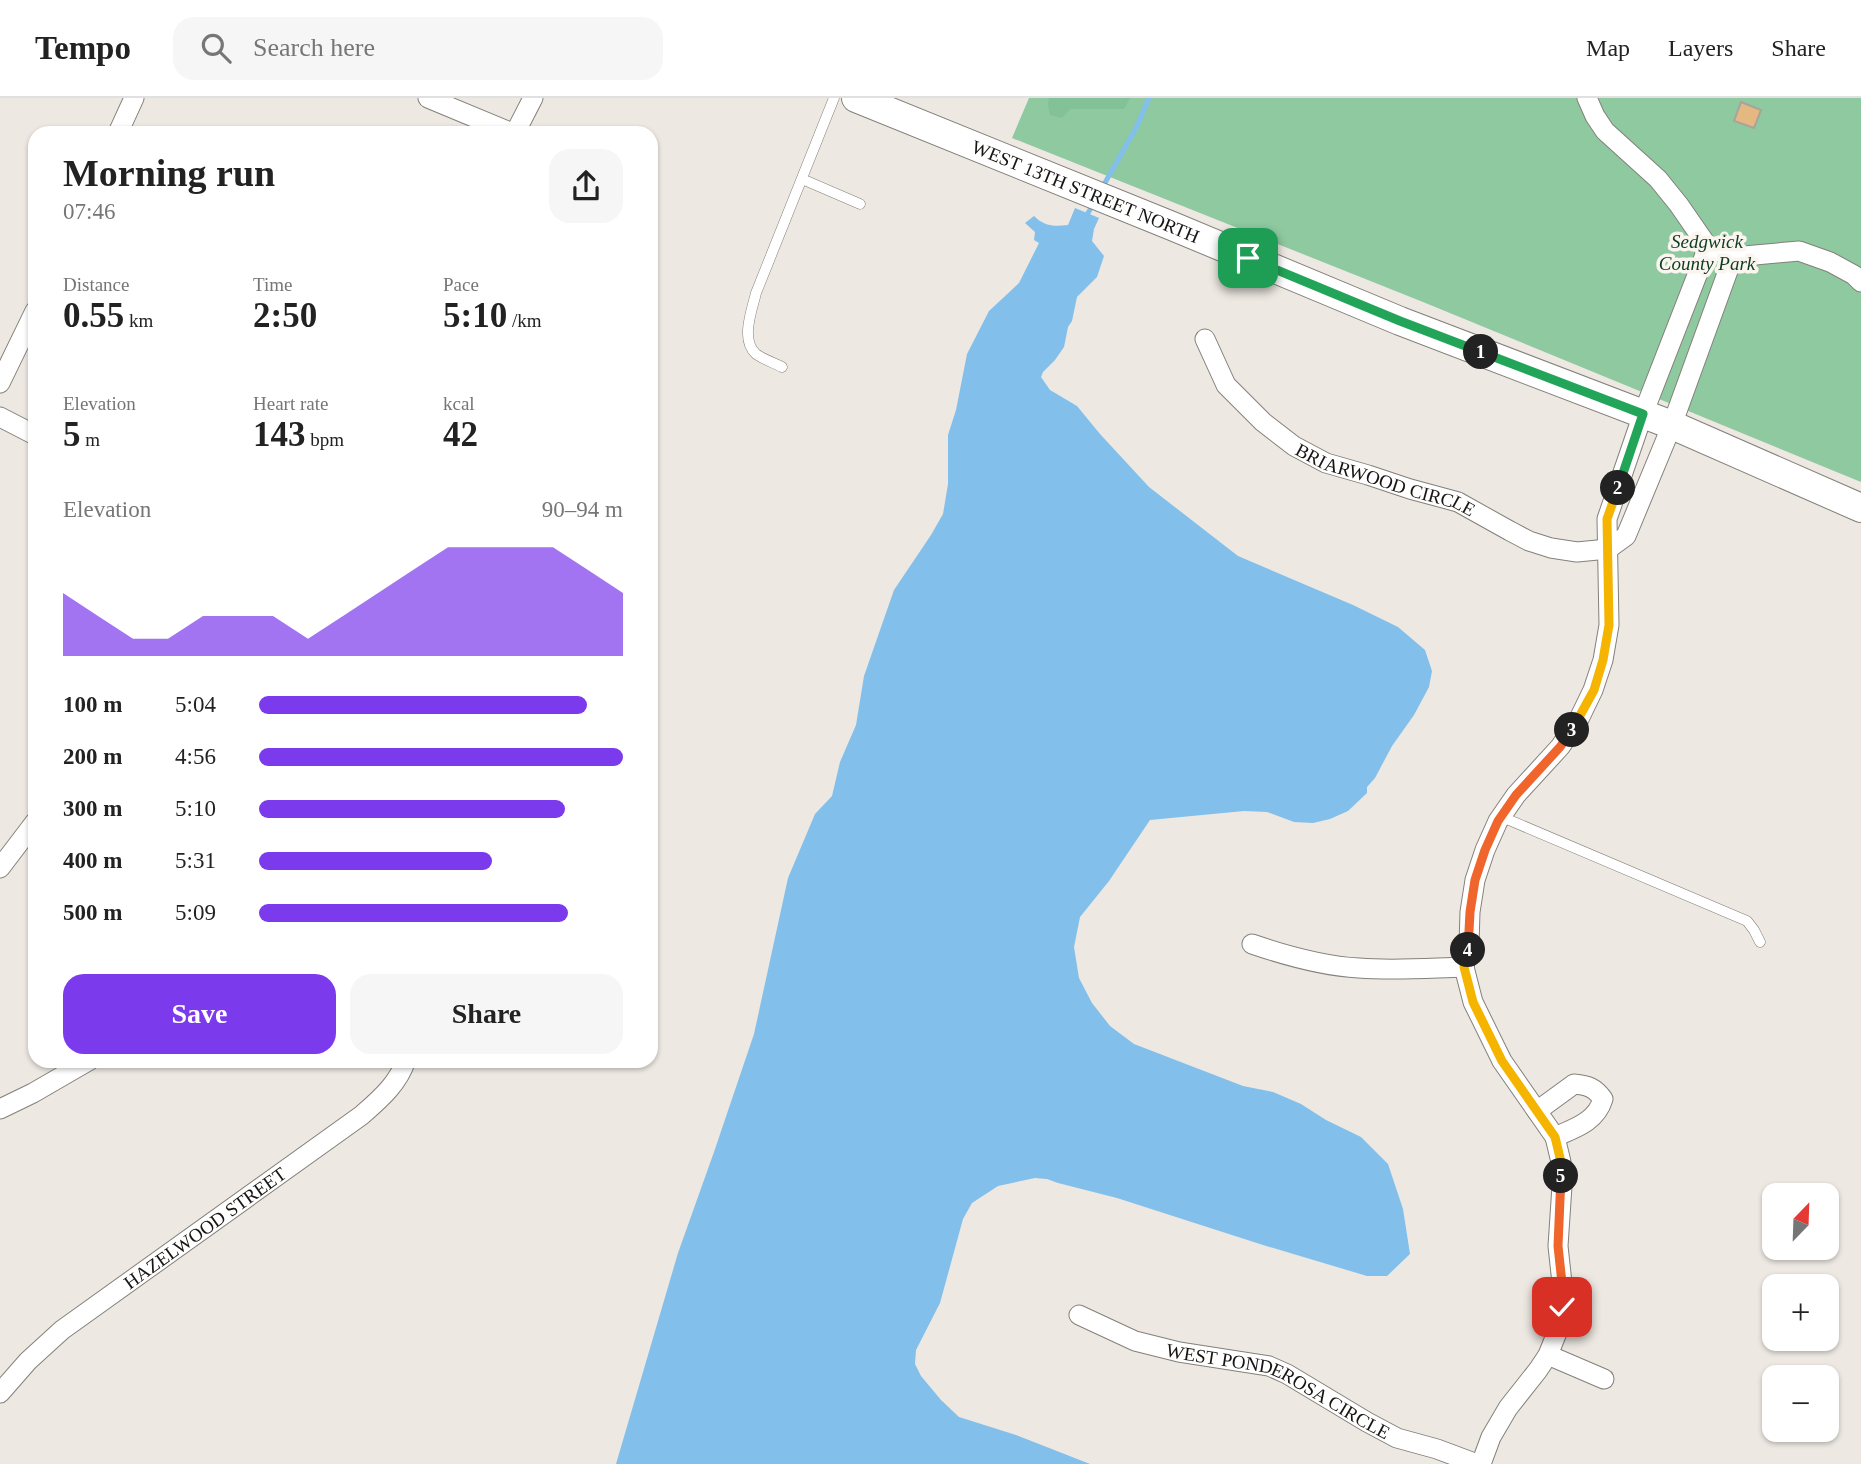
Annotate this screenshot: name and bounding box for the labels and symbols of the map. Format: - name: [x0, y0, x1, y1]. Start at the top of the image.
- street label: WEST 13TH STREET NORTH: [969, 136, 1203, 247]
- pin: [1218, 228, 1278, 288]
- park label: Sedgwick County Park: [1659, 231, 1756, 274]
- pin: 1: [1464, 334, 1498, 370]
- street label: BRIARWOOD CIRCLE: [1292, 438, 1479, 520]
- pin: 2: [1600, 470, 1636, 506]
- pin: 3: [1554, 712, 1590, 748]
- pin: 4: [1450, 932, 1486, 968]
- pin: 5: [1544, 1158, 1578, 1194]
- street label: HAZELWOOD STREET: [119, 1162, 290, 1293]
- north arrow: [1762, 1183, 1839, 1260]
- pin: [1532, 1277, 1592, 1337]
- street label: WEST PONDEROSA CIRCLE: [1164, 1339, 1394, 1443]

